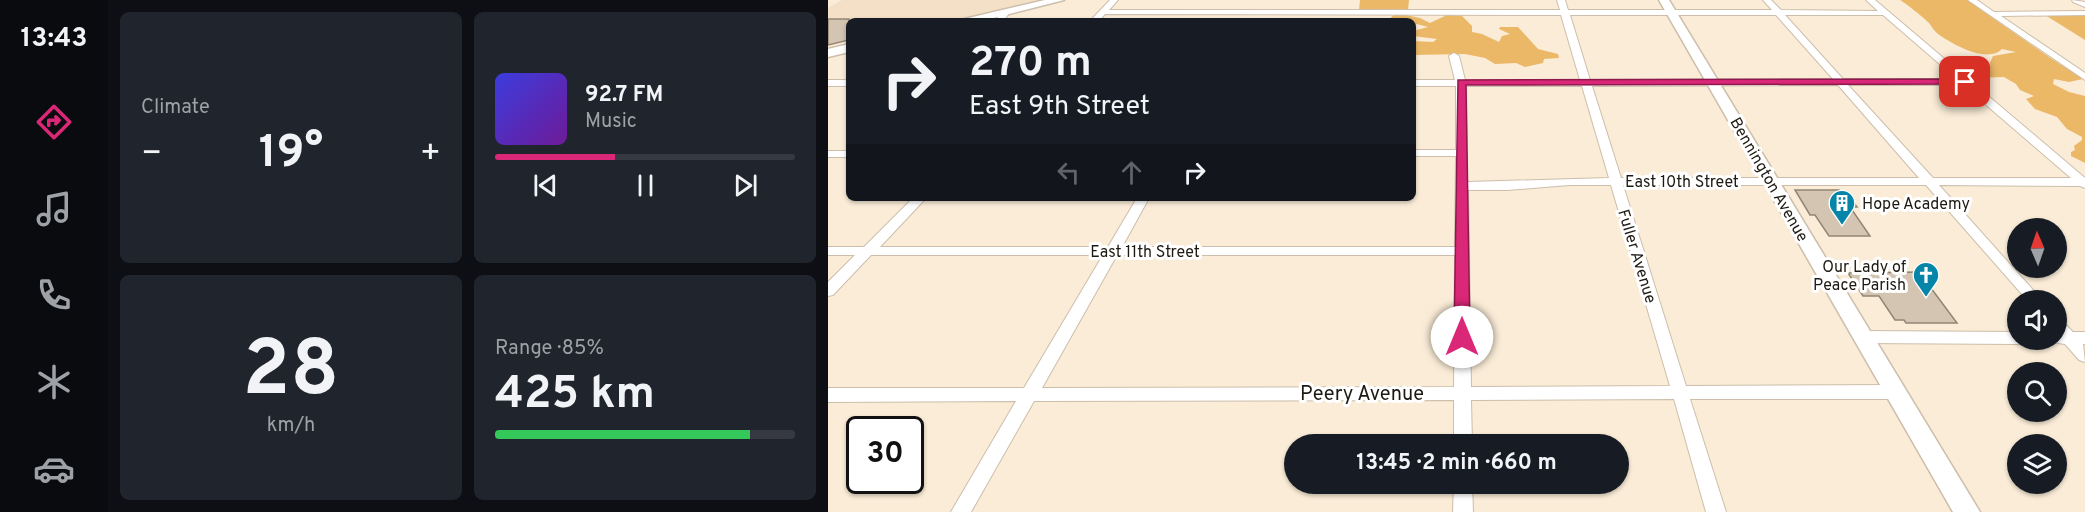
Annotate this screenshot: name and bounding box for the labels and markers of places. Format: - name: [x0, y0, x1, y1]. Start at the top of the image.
- pin: [1939, 56, 1990, 107]
- building icon: Hope Academy: [1827, 188, 1857, 226]
- place label: Hope Academy: [1862, 195, 1970, 215]
- place label: Our Lady of Peace Parish: [1813, 258, 1907, 296]
- church icon: Our Lady of Peace Parish: [1911, 260, 1941, 298]

